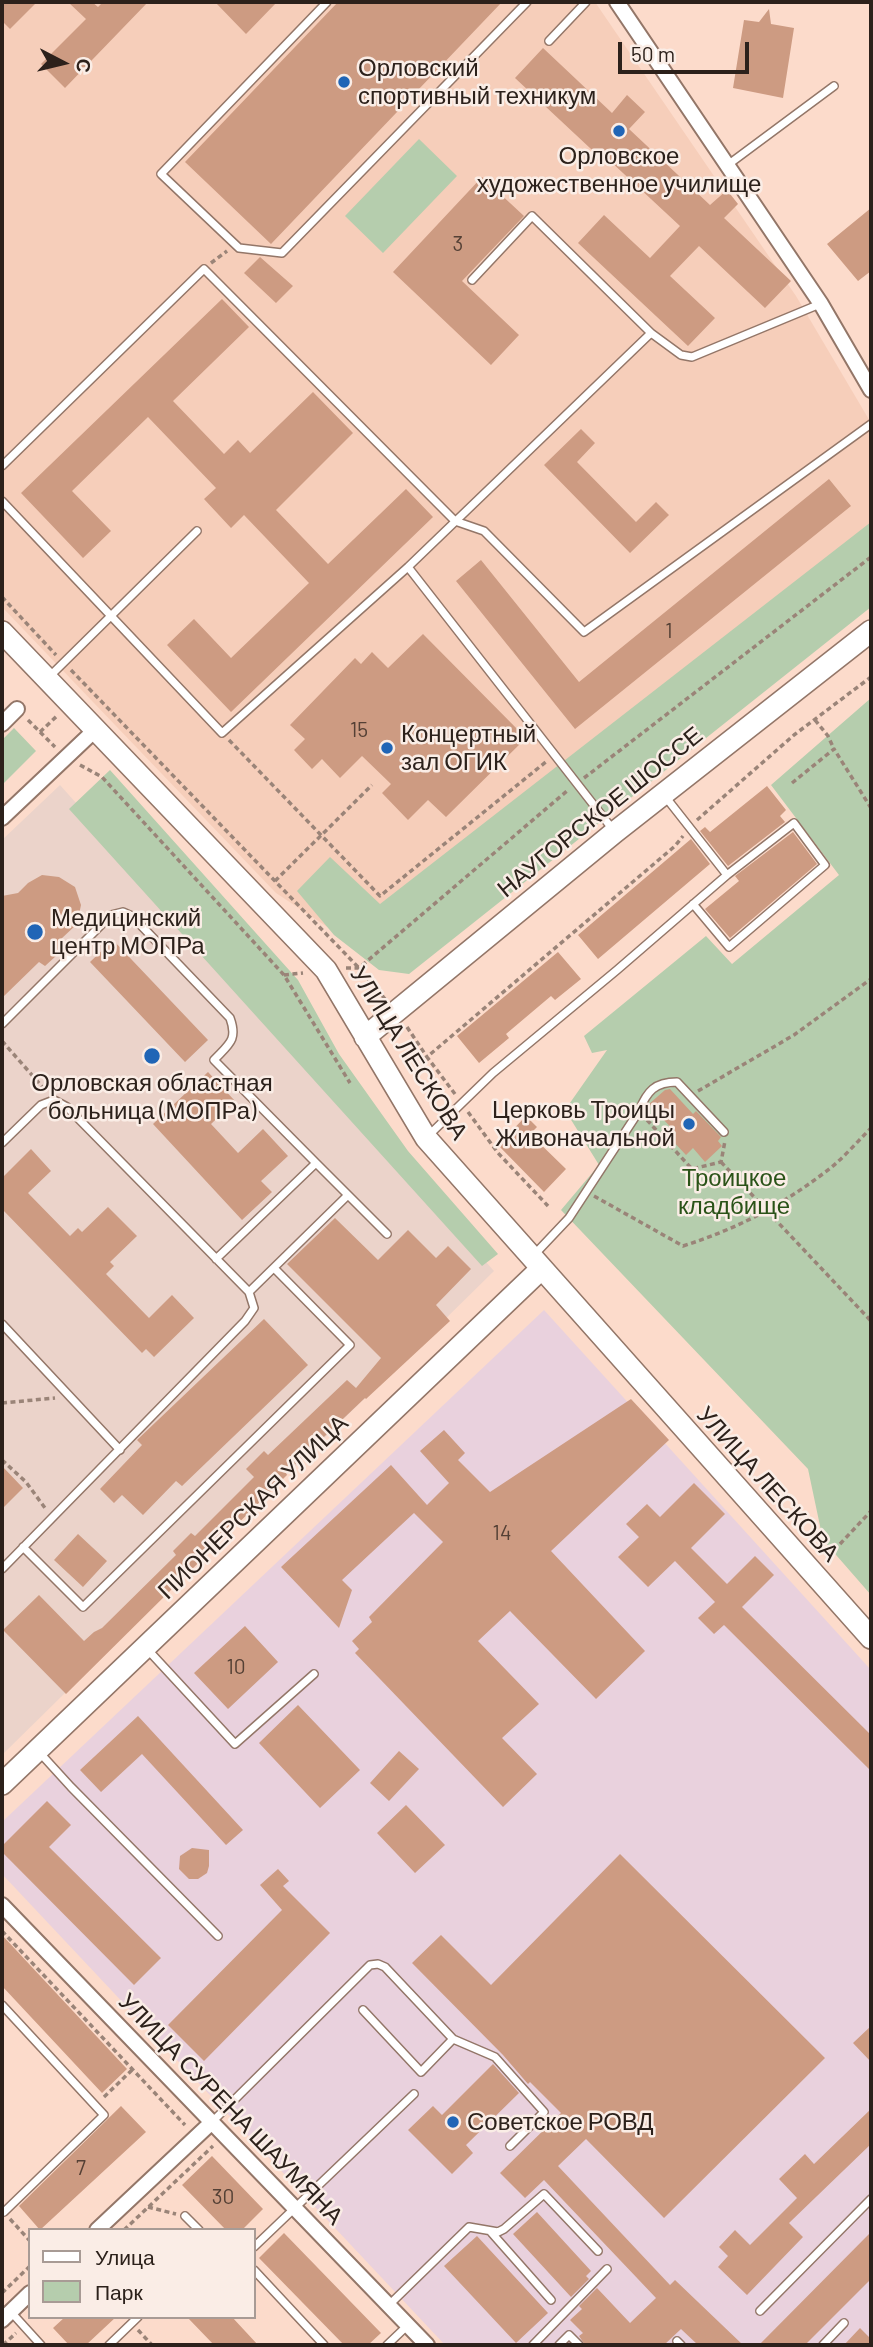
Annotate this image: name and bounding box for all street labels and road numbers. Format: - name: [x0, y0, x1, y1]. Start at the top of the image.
- street label: НАУГОРСКОЕ ШОССЕ: [492, 720, 708, 904]
- street label: УЛИЦА ЛЕСКОВА: [344, 961, 474, 1145]
- street label: УЛИЦА ЛЕСКОВА: [691, 1401, 845, 1567]
- street label: ПИОНЕРСКАЯ УЛИЦА: [152, 1409, 354, 1605]
- street label: УЛИЦА СУРЕНА ШАУМЯНА: [113, 1987, 349, 2231]

